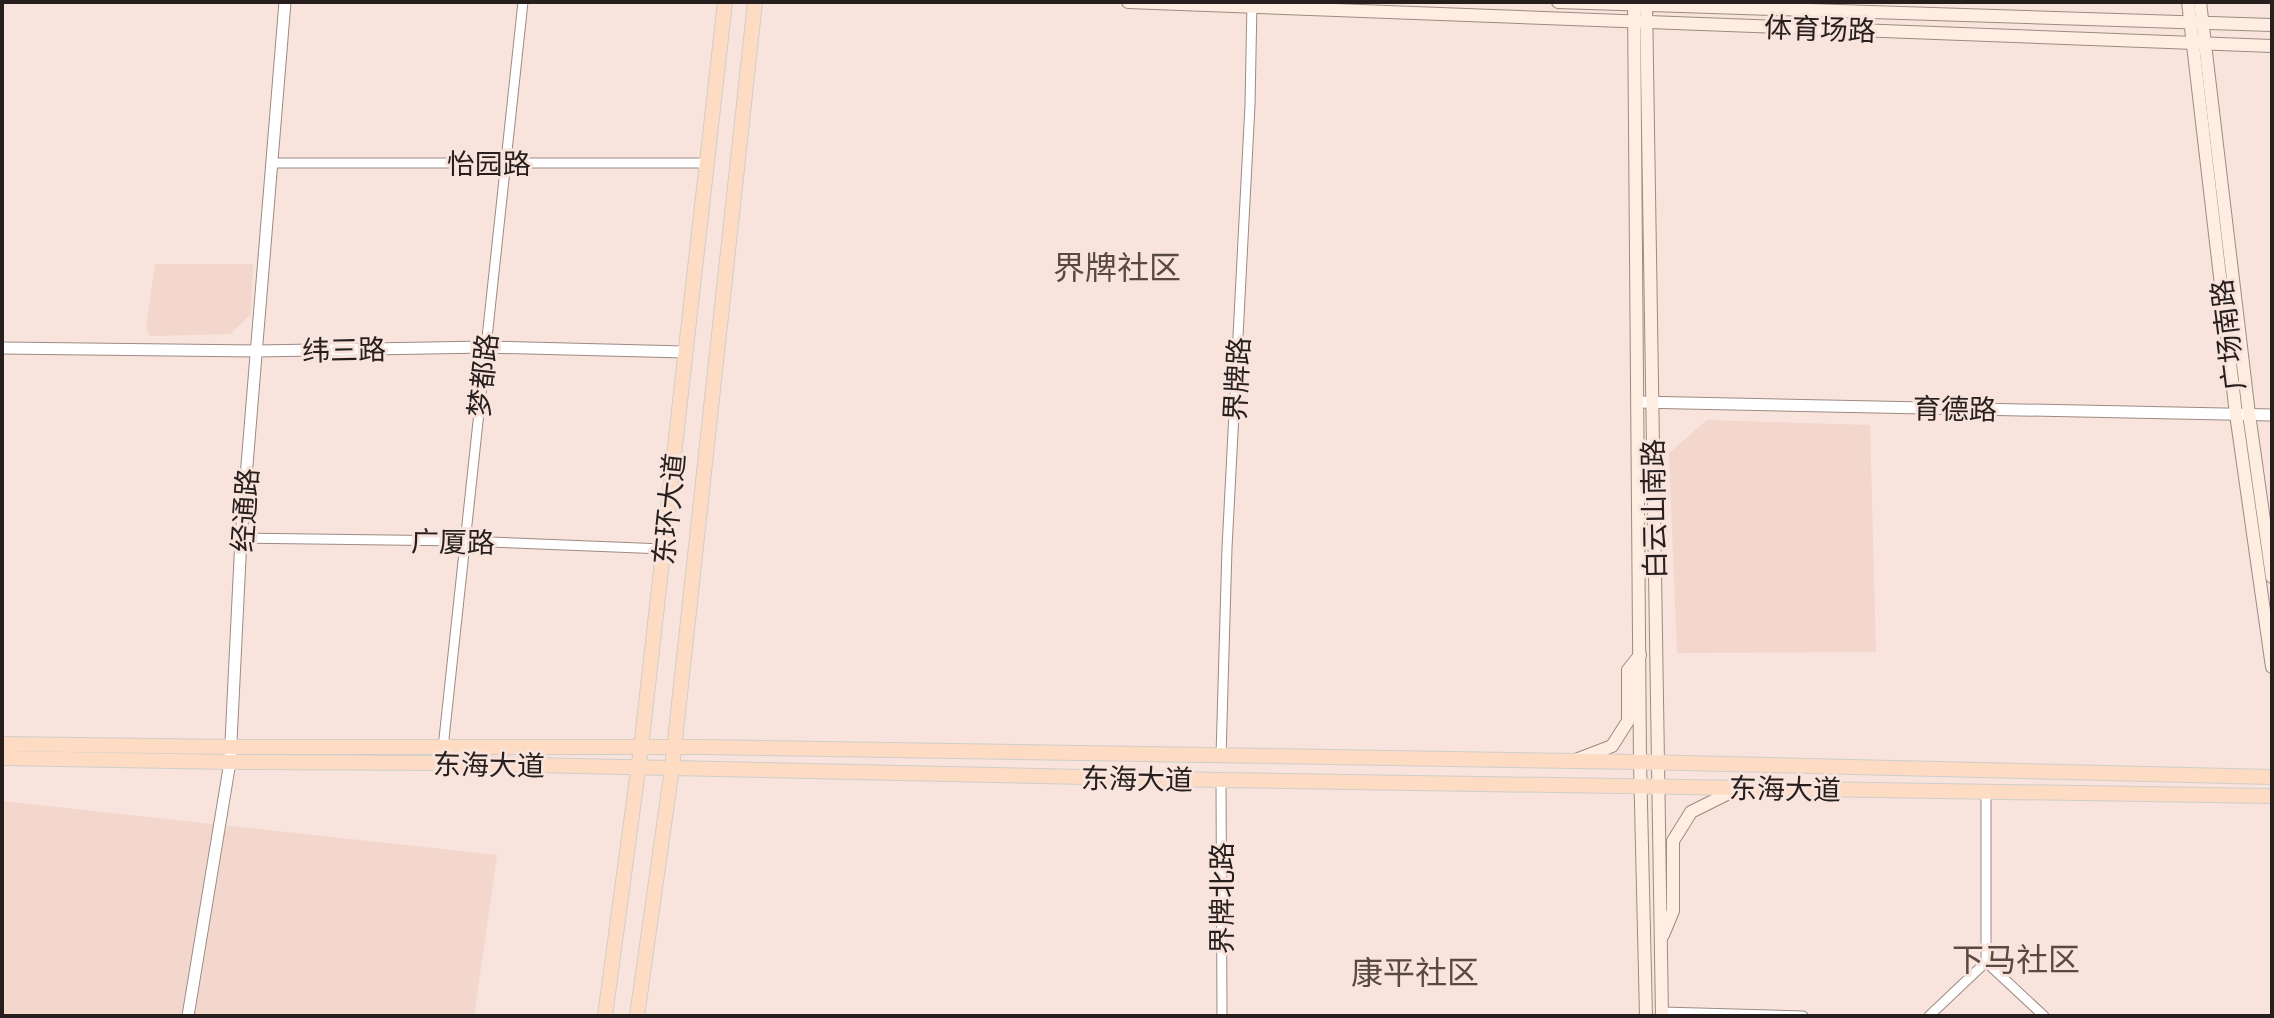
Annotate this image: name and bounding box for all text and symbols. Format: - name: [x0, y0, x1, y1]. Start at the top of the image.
- street label: 体育场路: [1763, 7, 1877, 49]
- street label: 怡园路: [447, 144, 531, 182]
- district label: 界牌社区: [1053, 245, 1181, 288]
- street label: 广场南路: [2201, 277, 2253, 393]
- street label: 纬三路: [302, 329, 386, 369]
- street label: 梦都路: [459, 331, 505, 419]
- street label: 界牌路: [1215, 336, 1257, 422]
- street label: 育德路: [1913, 388, 1997, 428]
- street label: 白云山南路: [1633, 439, 1673, 579]
- street label: 东环大道: [643, 451, 693, 567]
- street label: 经通路: [222, 467, 266, 553]
- street label: 广厦路: [411, 521, 495, 561]
- street label: 东海大道: [433, 744, 545, 784]
- street label: 东海大道: [1081, 758, 1193, 798]
- street label: 东海大道: [1729, 768, 1841, 808]
- street label: 界牌北路: [1202, 842, 1240, 954]
- district label: 下马社区: [1952, 937, 2080, 980]
- district label: 康平社区: [1351, 950, 1479, 993]

